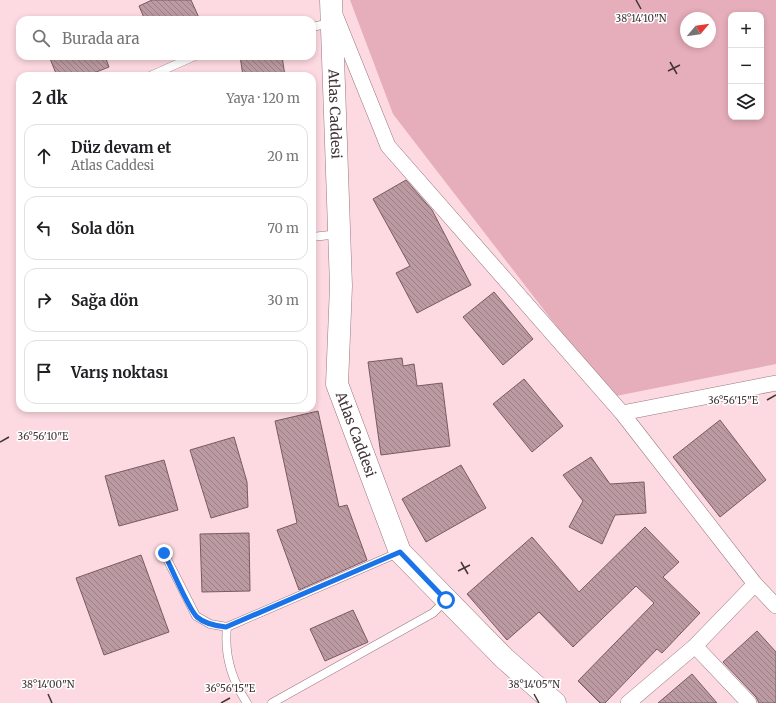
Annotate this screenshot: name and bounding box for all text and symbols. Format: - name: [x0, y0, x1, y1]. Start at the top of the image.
- text: 38°14'10"N: [616, 12, 667, 25]
- north arrow: [680, 12, 716, 48]
- map controls: [728, 12, 764, 120]
- button: +: [728, 12, 764, 48]
- search box: [16, 16, 316, 60]
- icon: search: [30, 27, 52, 49]
- text: Burada ara: [62, 29, 140, 48]
- button: −: [728, 48, 764, 84]
- street label: Atlas Caddesi: [324, 68, 346, 160]
- button: layers: [728, 84, 764, 120]
- text: 2 dk: [32, 87, 68, 109]
- text: Yaya · 120 m: [226, 90, 300, 107]
- text: Düz devam et: [71, 138, 171, 157]
- icon: ahead: [33, 145, 55, 167]
- text: 20 m: [267, 148, 299, 165]
- text: Atlas Caddesi: [71, 157, 154, 174]
- icon: left: [33, 217, 55, 239]
- text: Sola dön: [71, 219, 134, 238]
- text: 70 m: [268, 220, 299, 237]
- icon: right: [33, 289, 55, 311]
- text: Sağa dön: [71, 291, 138, 310]
- text: 30 m: [267, 292, 299, 309]
- icon: arrive: [33, 361, 55, 383]
- text: Varış noktası: [71, 363, 168, 382]
- street label: Atlas Caddesi: [331, 388, 380, 480]
- text: 36°56'15"E: [708, 394, 759, 407]
- text: 36°56'10"E: [18, 430, 69, 443]
- route end: [155, 544, 173, 562]
- route start: [437, 591, 455, 609]
- text: 38°14'00"N: [21, 678, 75, 691]
- text: 38°14'05"N: [508, 678, 560, 691]
- text: 36°56'15"E: [205, 682, 256, 695]

